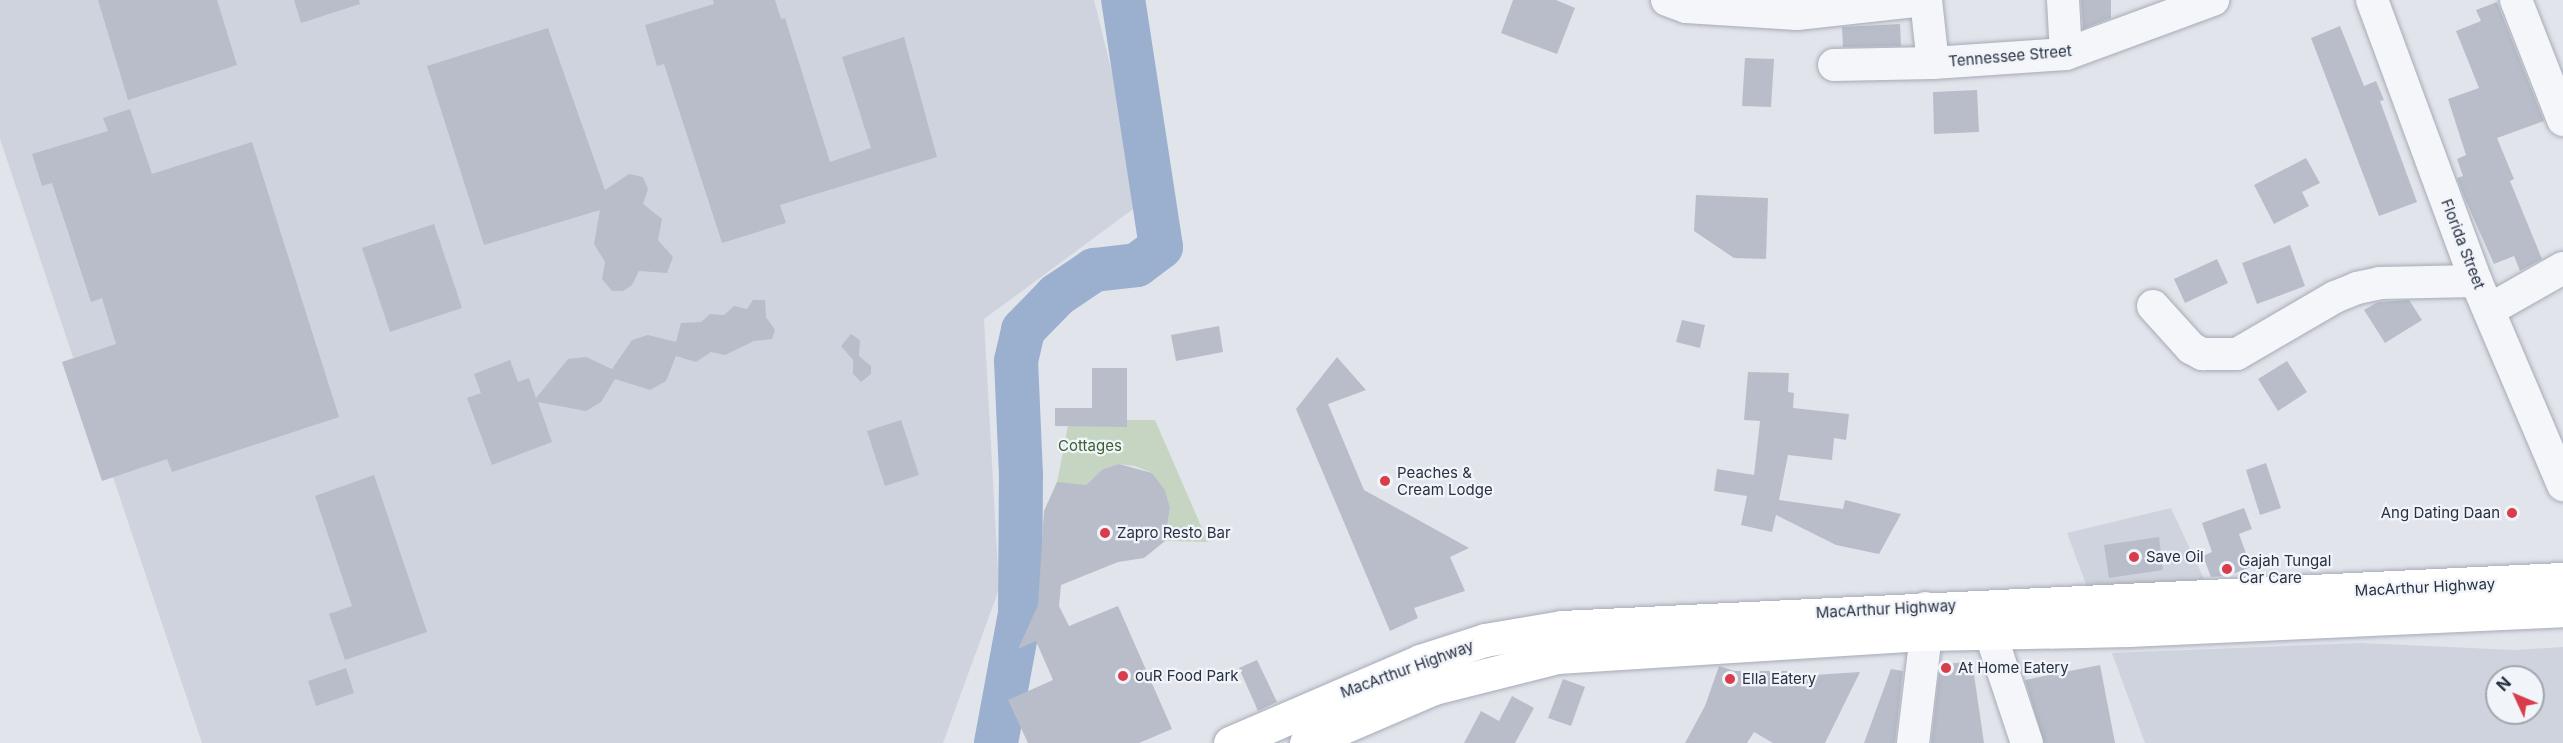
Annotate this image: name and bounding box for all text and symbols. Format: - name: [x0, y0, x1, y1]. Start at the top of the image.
- street label: Tennessee Street: [1948, 42, 2072, 70]
- street label: Florida Street: [2438, 196, 2488, 292]
- park label: Cottages: [1058, 437, 1122, 455]
- place label: Peaches & Cream Lodge: [1397, 463, 1493, 498]
- marker: Peaches & Cream Lodge: [1378, 474, 1392, 488]
- place label: Ang Dating Daan: [2381, 504, 2500, 522]
- marker: Ang Dating Daan: [2505, 506, 2519, 520]
- place label: Zapro Resto Bar: [1117, 524, 1231, 542]
- marker: Zapro Resto Bar: [1098, 526, 1112, 540]
- place label: Save Oil: [2146, 548, 2204, 566]
- marker: Save Oil: [2127, 550, 2141, 564]
- place label: Gajah Tungal Car Care: [2239, 551, 2331, 586]
- marker: Gajah Tungal Car Care: [2220, 562, 2234, 576]
- street label: MacArthur Highway: [2354, 574, 2496, 600]
- street label: MacArthur Highway: [1815, 596, 1957, 622]
- street label: MacArthur Highway: [1338, 637, 1476, 701]
- place label: At Home Eatery: [1958, 659, 2069, 677]
- marker: At Home Eatery: [1939, 661, 1953, 675]
- north arrow: [2485, 665, 2545, 725]
- place label: ouR Food Park: [1135, 667, 1239, 685]
- marker: ouR Food Park: [1116, 669, 1130, 683]
- place label: Ella Eatery: [1742, 670, 1816, 688]
- marker: Ella Eatery: [1723, 672, 1737, 686]
- text: N: [2492, 673, 2515, 695]

